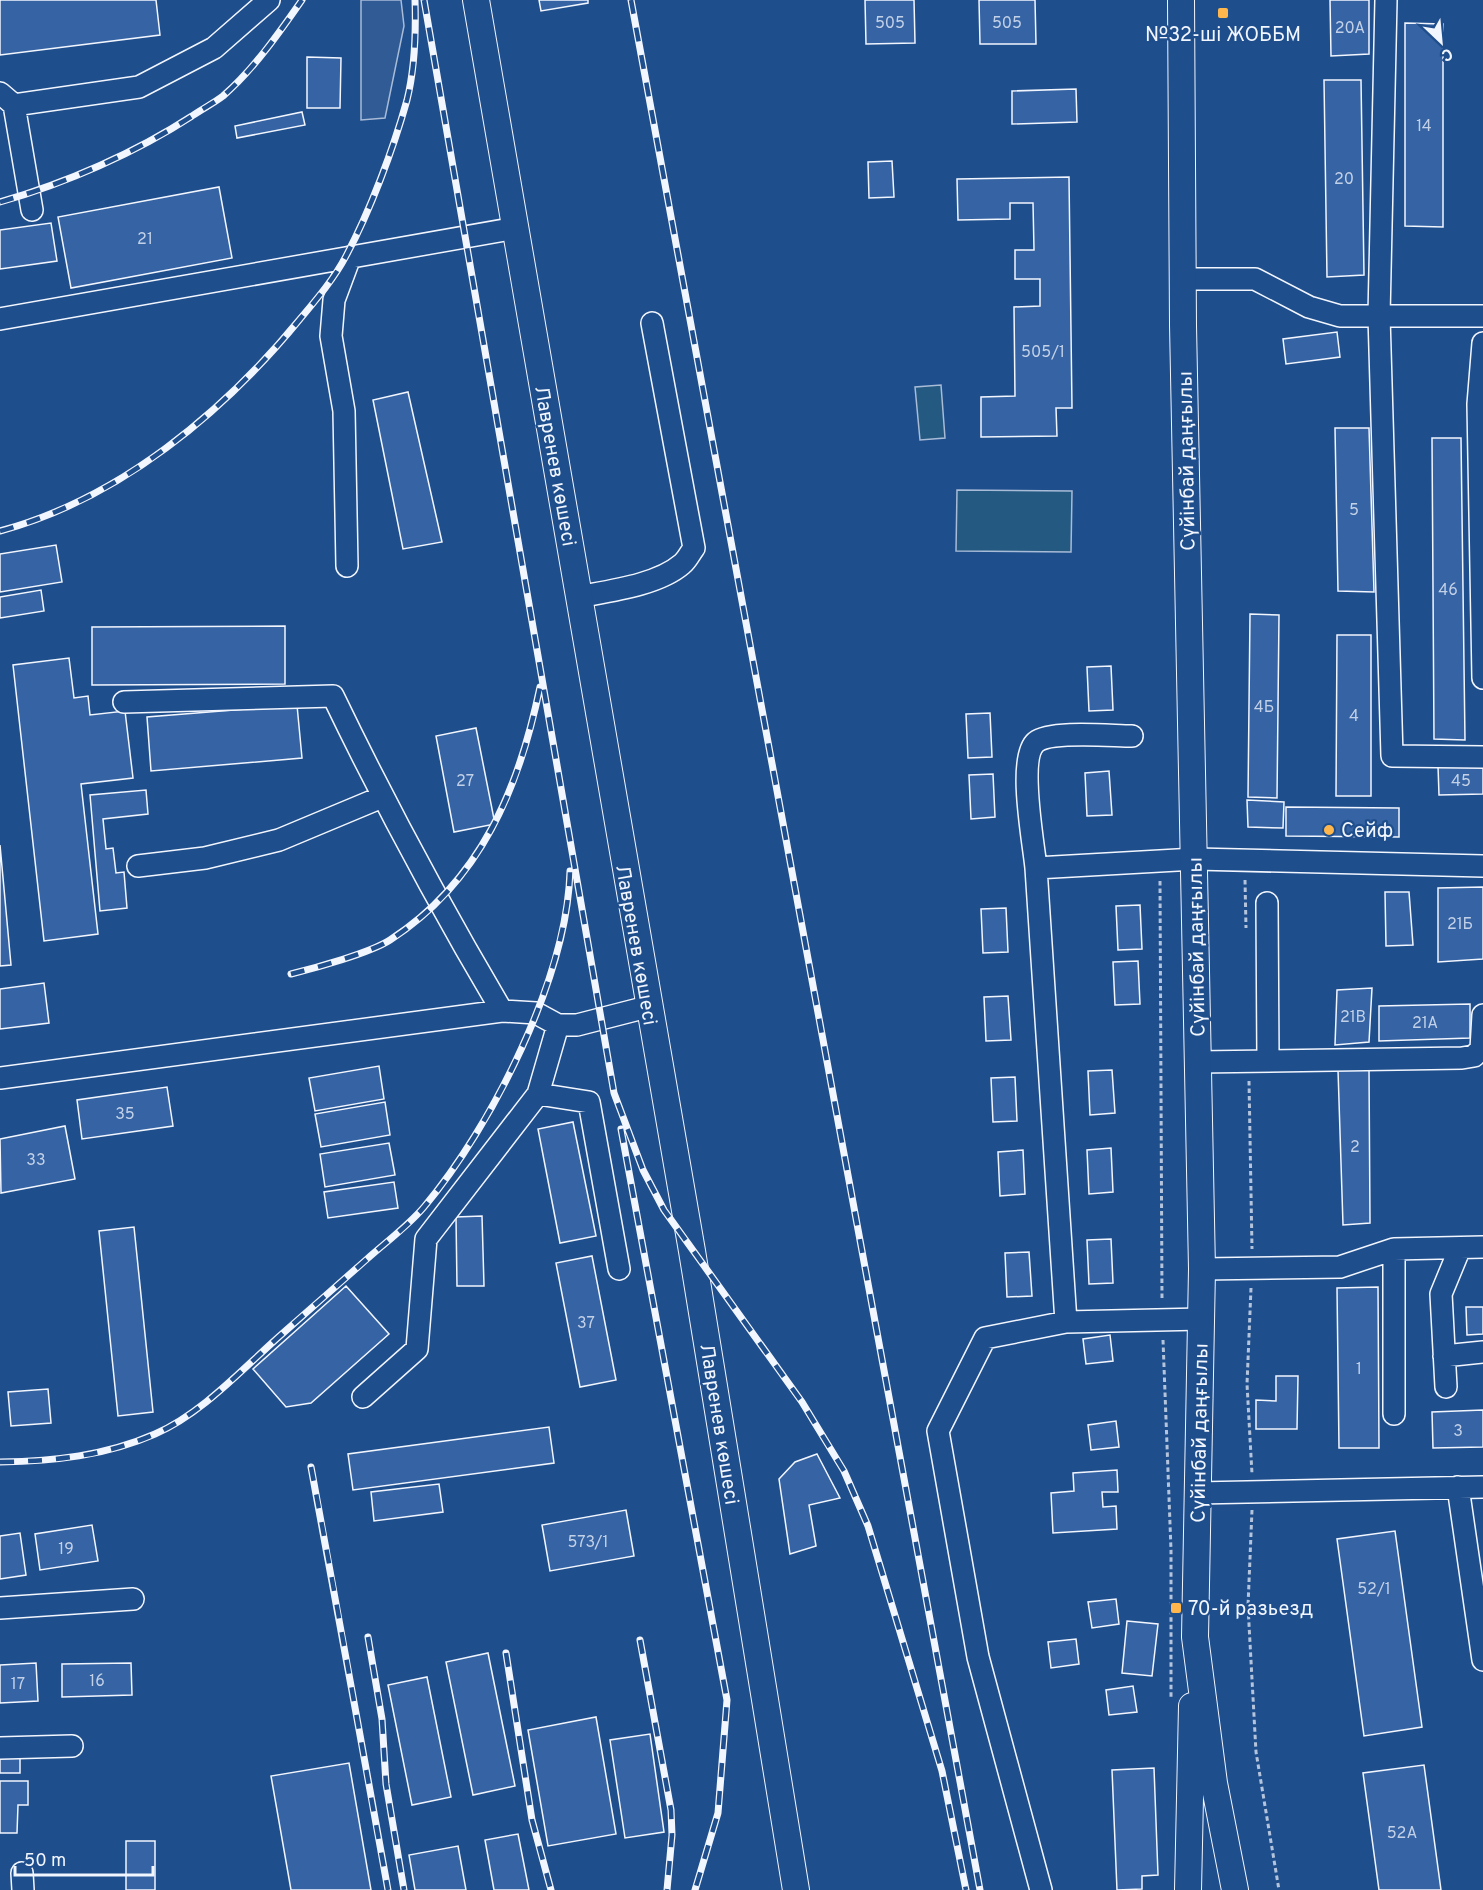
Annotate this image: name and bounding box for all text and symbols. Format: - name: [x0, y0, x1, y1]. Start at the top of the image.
- marker: №32-ші ЖОББМ: [1216, 6, 1230, 20]
- north arrow: [1411, 12, 1471, 72]
- house number: 505: [875, 14, 905, 34]
- house number: 505: [992, 14, 1022, 34]
- house number: 20А: [1335, 19, 1365, 39]
- place label: №32-ші ЖОББМ: [1145, 23, 1301, 49]
- text: С: [1438, 42, 1456, 65]
- house number: 14: [1416, 117, 1432, 137]
- house number: 20: [1334, 170, 1354, 190]
- house number: 21: [137, 230, 153, 250]
- house number: 505/1: [1021, 343, 1065, 363]
- street label: Сүйінбай даңғылы: [1173, 371, 1203, 551]
- street label: Лавренев көшесі: [527, 384, 581, 549]
- house number: 5: [1349, 501, 1359, 521]
- house number: 46: [1438, 581, 1458, 601]
- house number: 4Б: [1254, 698, 1274, 718]
- house number: 4: [1349, 707, 1359, 727]
- house number: 27: [456, 772, 474, 792]
- house number: 45: [1451, 772, 1471, 792]
- place label: Сейф: [1341, 819, 1393, 845]
- marker: Сейф: [1322, 823, 1336, 837]
- street label: Сүйінбай даңғылы: [1183, 857, 1213, 1037]
- street label: Лавренев көшесі: [608, 863, 662, 1028]
- house number: 21Б: [1447, 915, 1473, 935]
- house number: 21В: [1340, 1008, 1366, 1028]
- house number: 21А: [1412, 1014, 1438, 1034]
- house number: 35: [115, 1105, 135, 1125]
- house number: 2: [1350, 1138, 1360, 1158]
- house number: 33: [26, 1151, 46, 1171]
- house number: 37: [577, 1314, 595, 1334]
- street label: Лавренев көшесі: [692, 1342, 744, 1507]
- street label: Сүйінбай даңғылы: [1186, 1343, 1216, 1523]
- house number: 1: [1356, 1360, 1362, 1380]
- house number: 3: [1453, 1422, 1463, 1442]
- house number: 573/1: [568, 1533, 608, 1553]
- house number: 19: [58, 1540, 74, 1560]
- house number: 52/1: [1357, 1580, 1391, 1600]
- place label: 70-й разьезд: [1188, 1597, 1313, 1623]
- marker: 70-й разьезд: [1169, 1601, 1183, 1615]
- house number: 16: [89, 1672, 105, 1692]
- house number: 17: [11, 1675, 25, 1695]
- house number: 52А: [1387, 1824, 1417, 1844]
- scale bar: [15, 1839, 153, 1877]
- text: 50 m: [24, 1850, 66, 1873]

